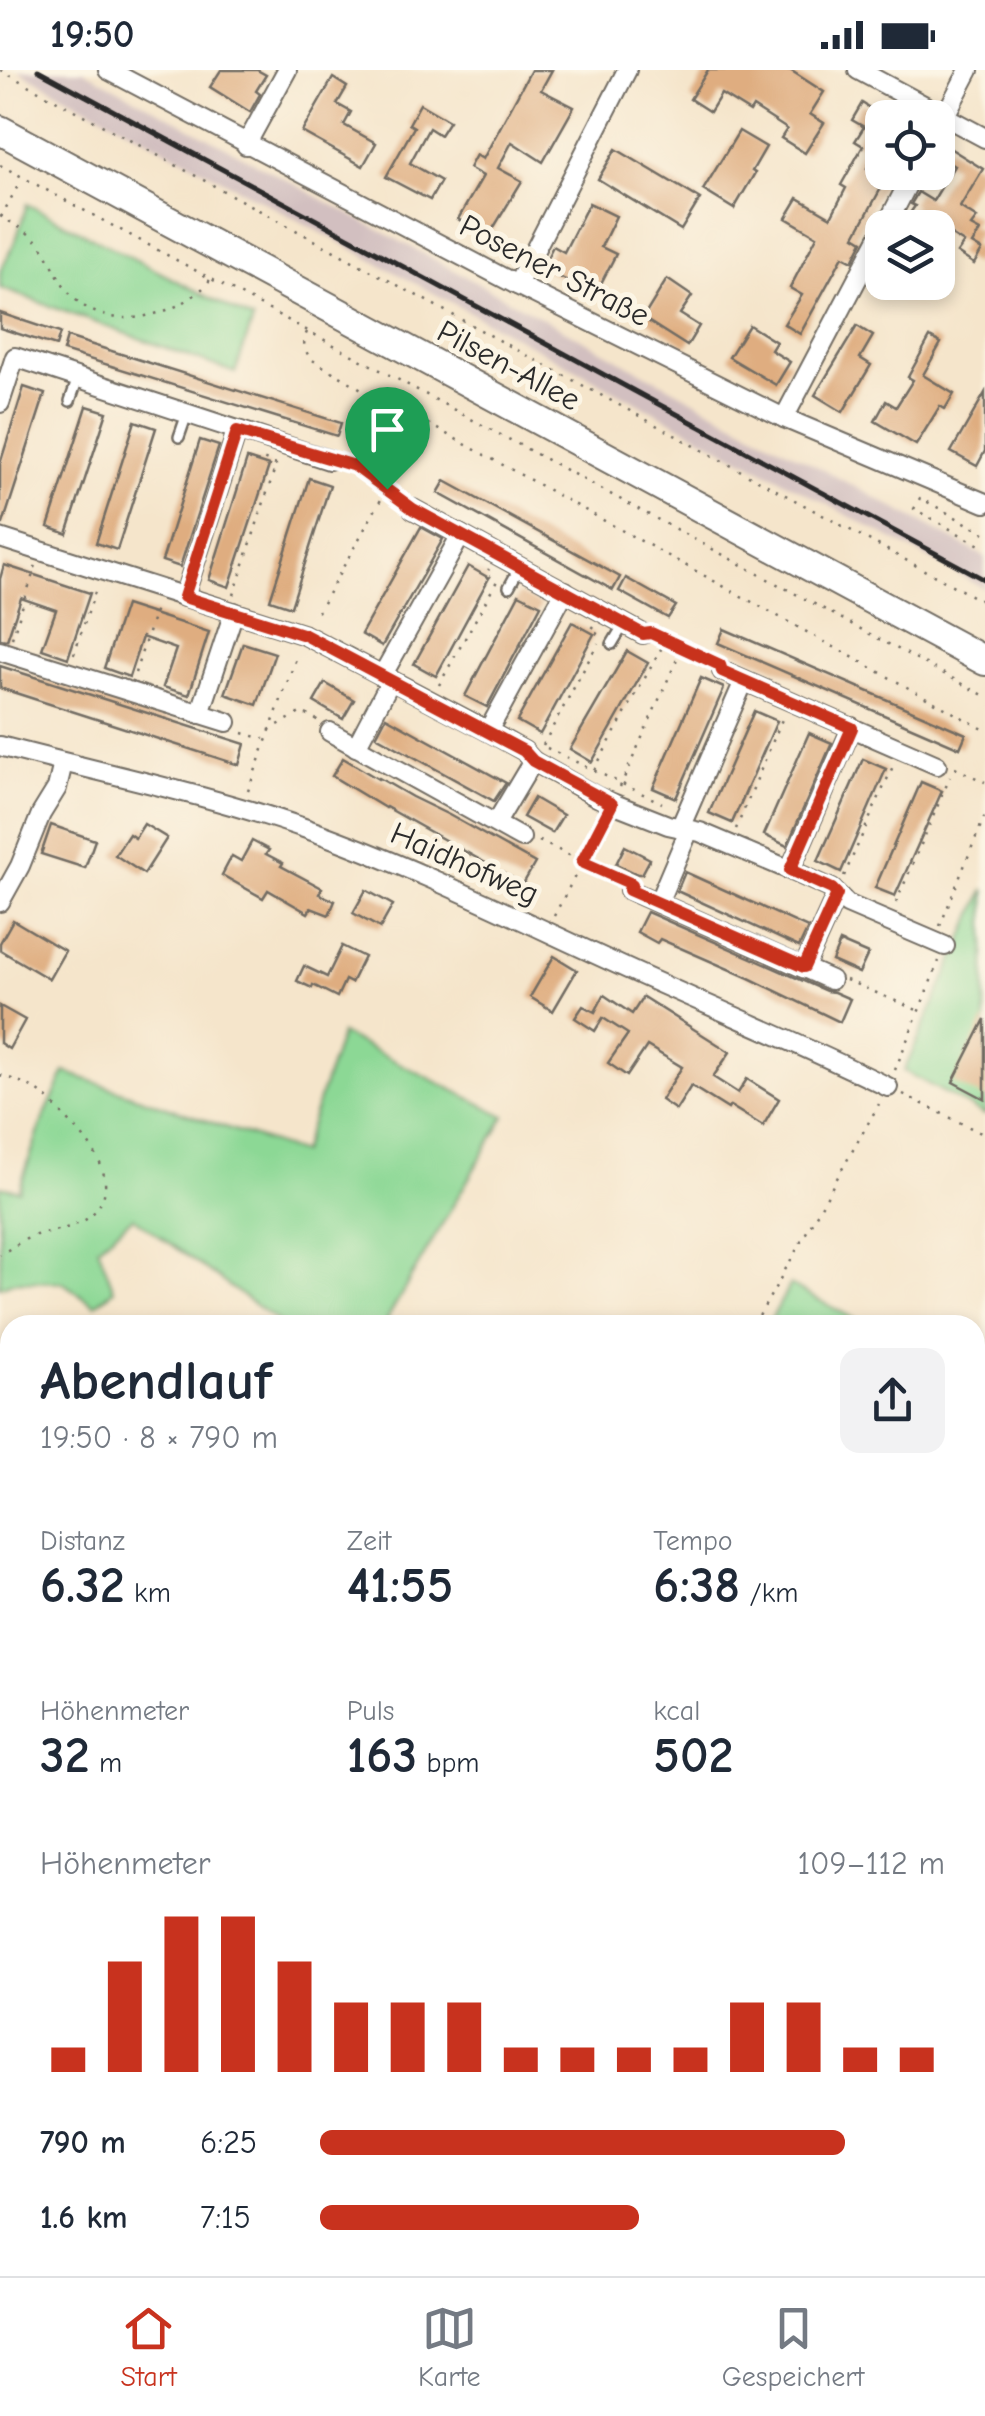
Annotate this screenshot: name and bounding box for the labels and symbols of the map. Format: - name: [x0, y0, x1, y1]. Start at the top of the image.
- street label: Posener Straße: [454, 207, 656, 334]
- street label: Pilsen-Allee: [431, 312, 587, 419]
- pin: [345, 387, 430, 490]
- street label: Haidhofweg: [385, 814, 545, 913]

